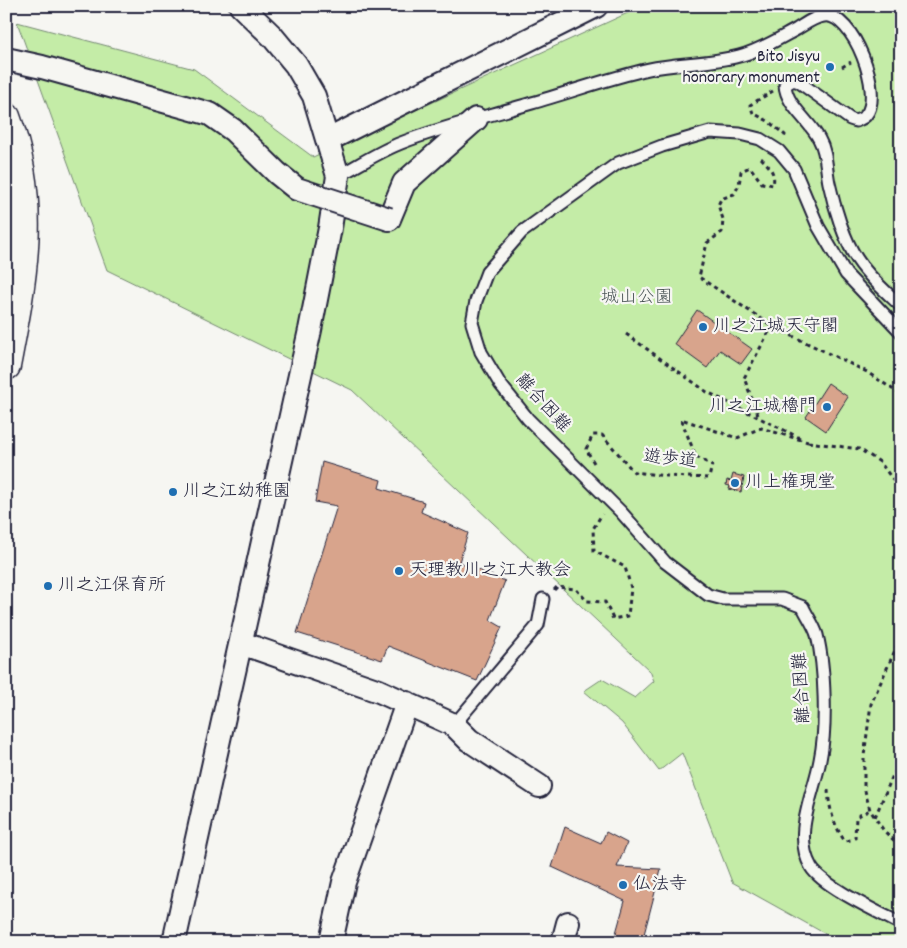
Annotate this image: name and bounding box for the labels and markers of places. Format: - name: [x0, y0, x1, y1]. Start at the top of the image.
- place label: Bito Jisyu honorary monument: [683, 45, 820, 91]
- marker: Bito Jisyu honorary monument: [824, 61, 836, 73]
- place label: 川之江城天守閣: [713, 315, 839, 340]
- marker: 川之江城天守閣: [697, 321, 709, 333]
- place label: 川之江城櫓門: [709, 395, 817, 420]
- marker: 川之江城櫓門: [821, 401, 833, 413]
- place label: 川上権現堂: [745, 471, 835, 496]
- marker: 川上権現堂: [729, 477, 741, 489]
- place label: 川之江幼稚園: [183, 480, 291, 505]
- marker: 川之江幼稚園: [167, 486, 179, 498]
- place label: 天理教川之江大教会: [409, 559, 571, 584]
- marker: 天理教川之江大教会: [393, 565, 405, 577]
- place label: 川之江保育所: [58, 574, 166, 599]
- marker: 川之江保育所: [42, 580, 54, 592]
- place label: 仏法寺: [633, 873, 687, 898]
- marker: 仏法寺: [617, 879, 629, 891]

